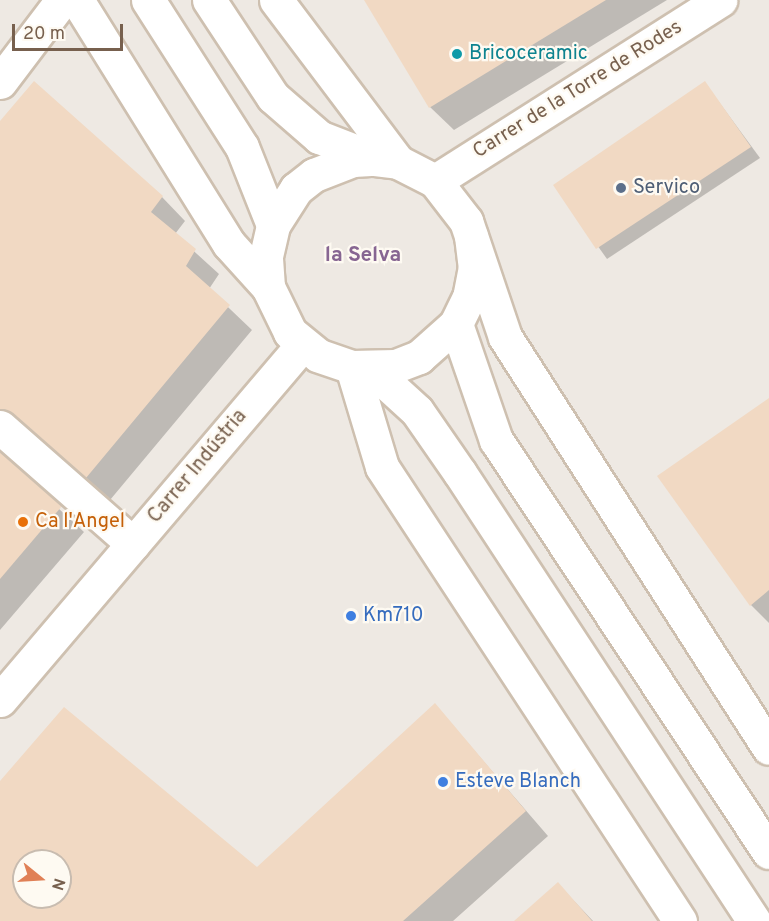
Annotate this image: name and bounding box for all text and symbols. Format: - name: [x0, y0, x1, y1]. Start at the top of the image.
- scale bar: [15, 12, 126, 50]
- street label: Carrer de la Torre de Rodes: [469, 15, 687, 165]
- text: 20 m: [23, 23, 65, 46]
- place label: Bricoceramic: [469, 42, 588, 66]
- marker: Bricoceramic: [450, 47, 464, 61]
- place label: Servico: [633, 176, 700, 200]
- marker: Servico: [614, 181, 628, 195]
- district label: la Selva: [325, 243, 401, 269]
- street label: Carrer Indústria: [143, 405, 253, 529]
- place label: Ca l'Angel: [35, 510, 125, 534]
- marker: Ca l'Angel: [16, 515, 30, 529]
- place label: Km710: [363, 604, 424, 628]
- marker: Km710: [344, 609, 358, 623]
- place label: Esteve Blanch: [455, 770, 581, 794]
- marker: Esteve Blanch: [436, 775, 450, 789]
- north arrow: [12, 849, 72, 909]
- text: N: [46, 875, 69, 893]

